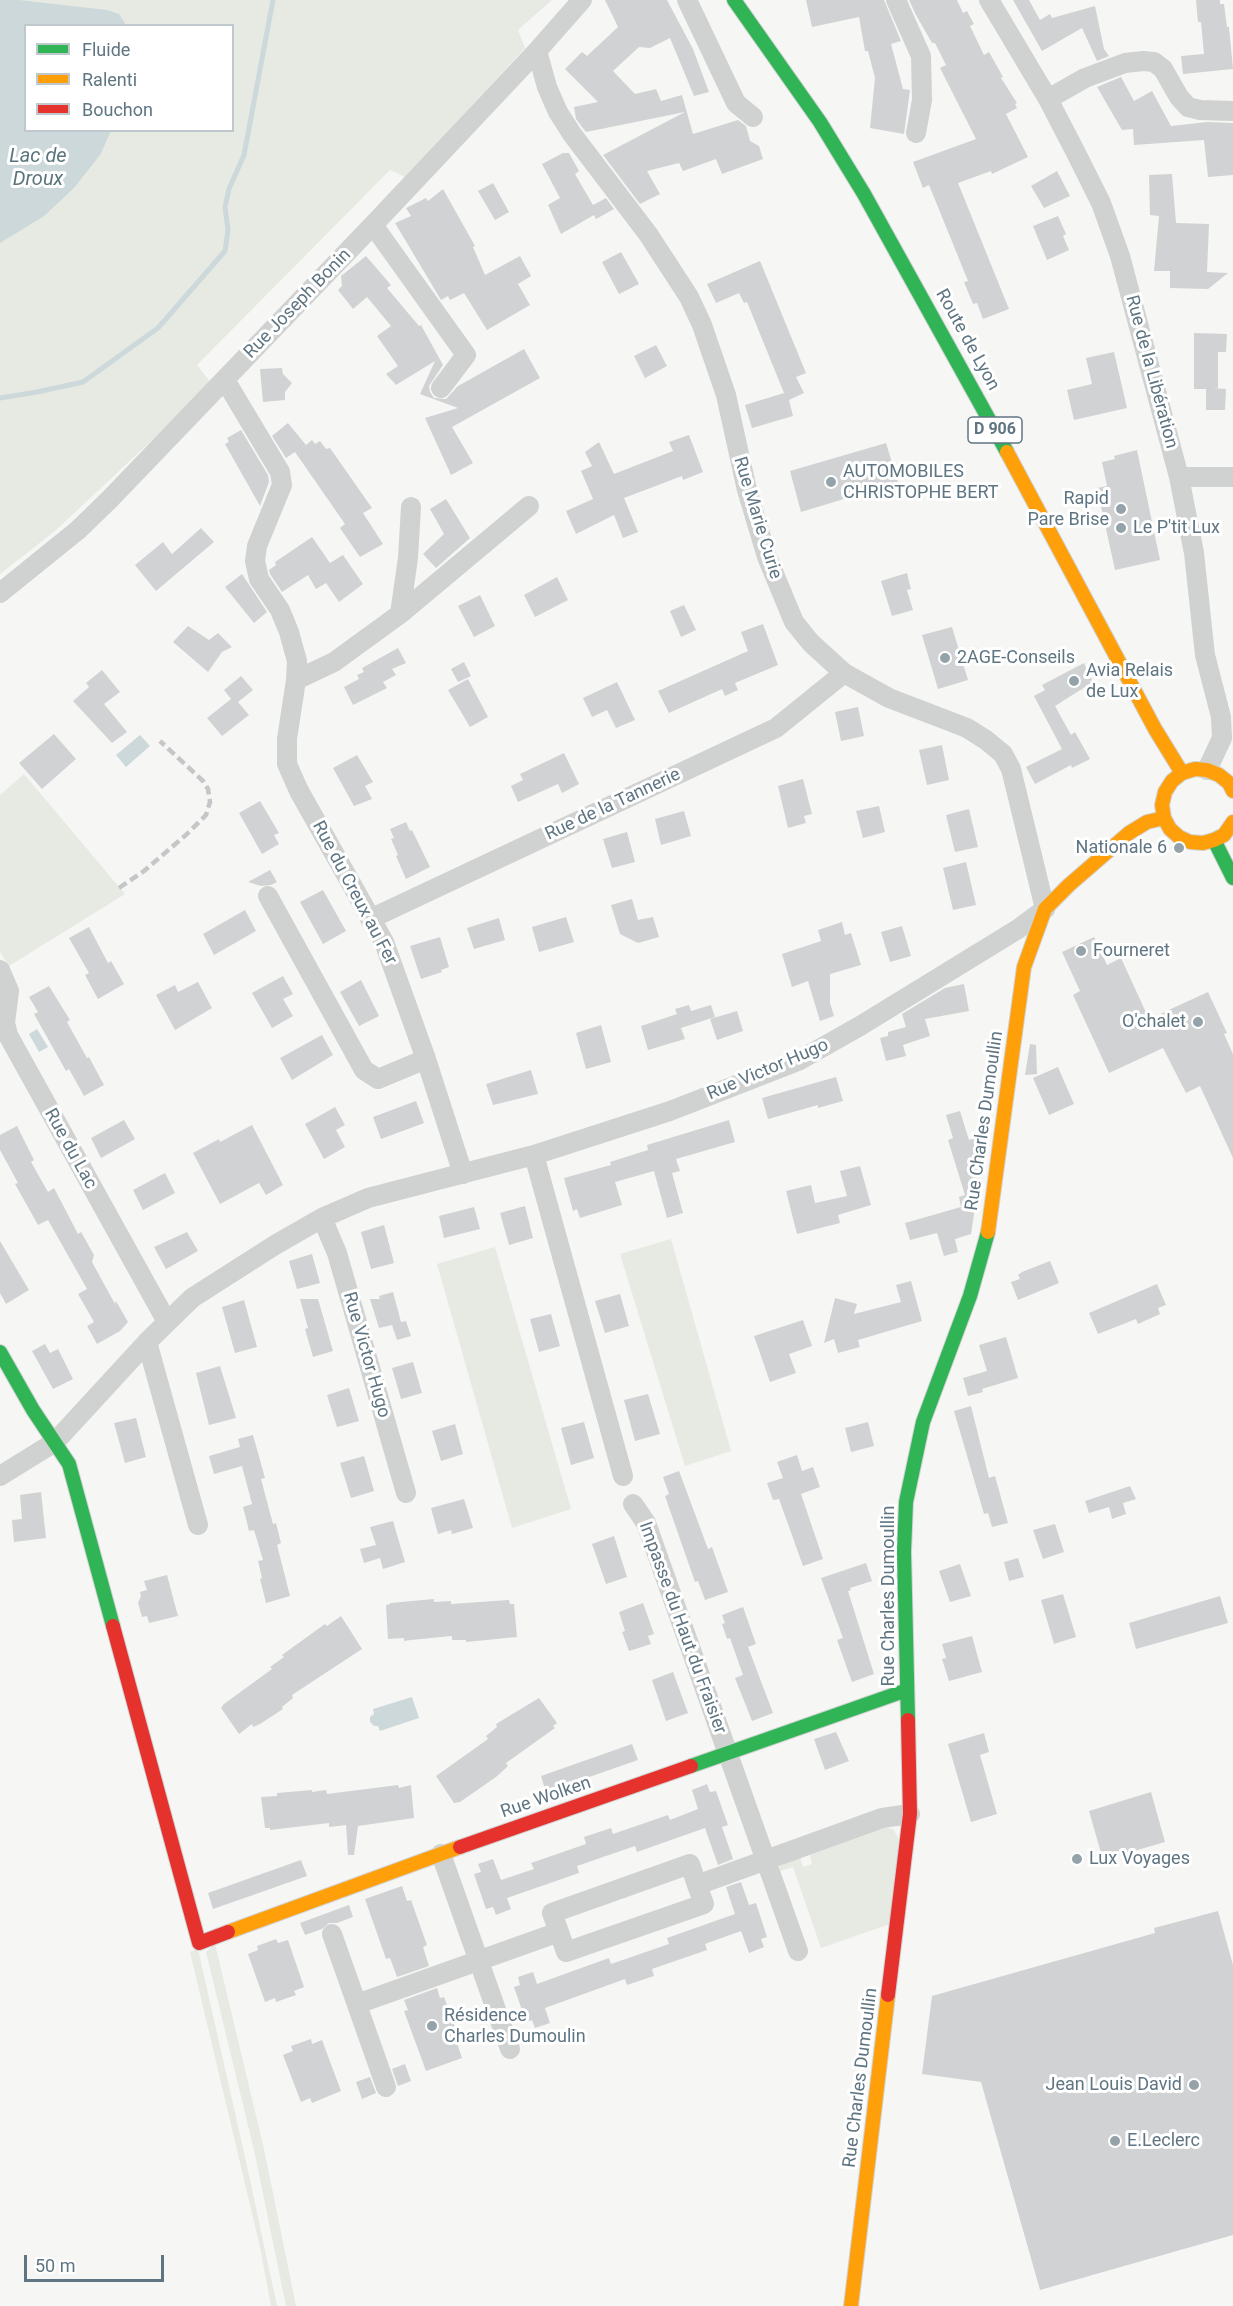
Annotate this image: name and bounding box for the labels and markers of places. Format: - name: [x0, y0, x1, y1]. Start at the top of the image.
- place label: AUTOMOBILES CHRISTOPHE BERT: [843, 461, 999, 504]
- marker: AUTOMOBILES CHRISTOPHE BERT: [824, 475, 838, 489]
- place label: Rapid Pare Brise: [1027, 488, 1109, 530]
- marker: Rapid Pare Brise: [1114, 502, 1128, 516]
- place label: Le P'tit Lux: [1133, 517, 1220, 539]
- marker: Le P'tit Lux: [1114, 521, 1128, 535]
- place label: 2AGE-Conseils: [957, 647, 1075, 669]
- marker: 2AGE-Conseils: [938, 651, 952, 665]
- place label: Avia Relais de Lux: [1086, 660, 1173, 702]
- marker: Avia Relais de Lux: [1067, 674, 1081, 688]
- place label: Nationale 6: [1076, 837, 1167, 859]
- marker: Nationale 6: [1172, 841, 1186, 855]
- place label: Fourneret: [1093, 940, 1170, 962]
- marker: Fourneret: [1074, 944, 1088, 958]
- place label: O'chalet: [1122, 1011, 1186, 1033]
- marker: O'chalet: [1191, 1015, 1205, 1029]
- place label: Lux Voyages: [1089, 1848, 1190, 1870]
- marker: Lux Voyages: [1070, 1852, 1084, 1866]
- place label: Résidence Charles Dumoulin: [444, 2005, 586, 2048]
- marker: Résidence Charles Dumoulin: [425, 2019, 439, 2033]
- place label: Jean Louis David: [1046, 2074, 1182, 2096]
- marker: Jean Louis David: [1187, 2078, 1201, 2092]
- place label: E.Leclerc: [1127, 2130, 1200, 2152]
- marker: E.Leclerc: [1108, 2134, 1122, 2148]

